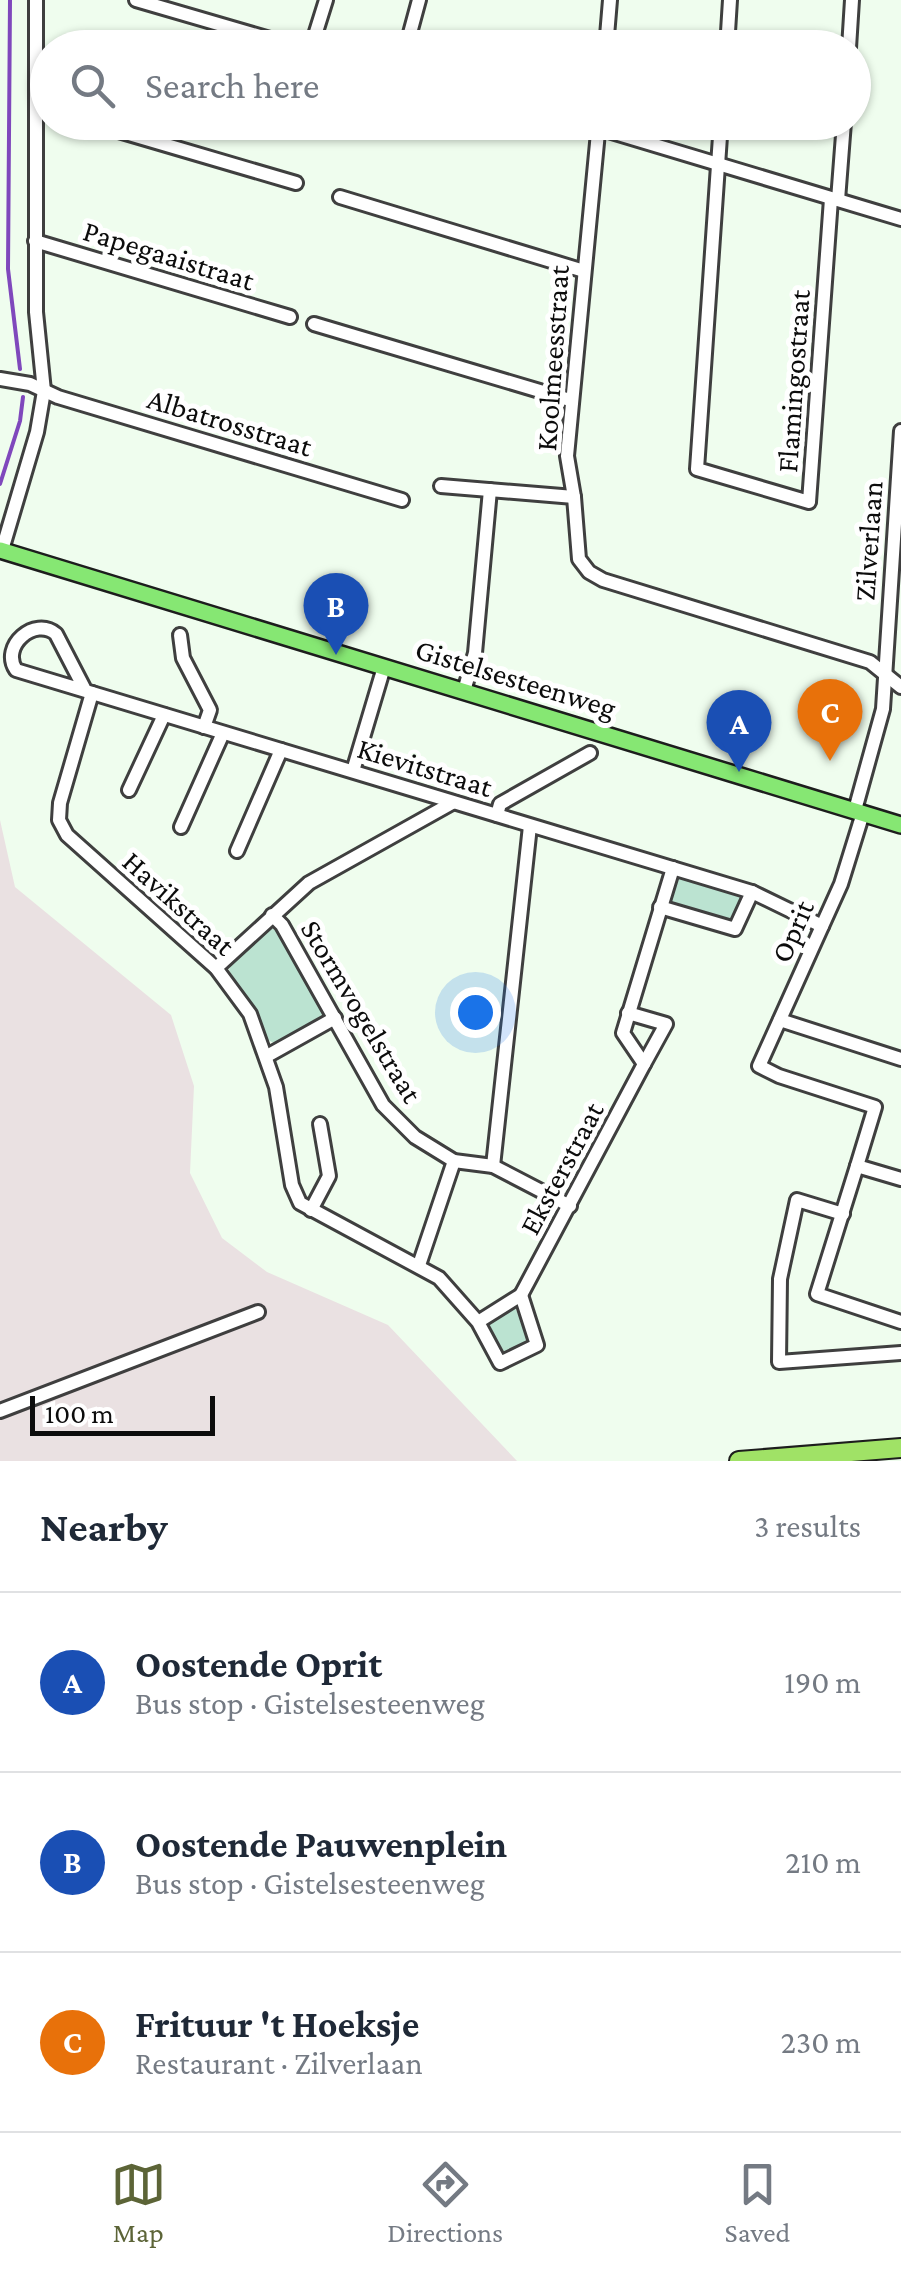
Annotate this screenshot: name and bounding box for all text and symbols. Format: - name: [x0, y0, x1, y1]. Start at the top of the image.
- search box: [30, 30, 871, 140]
- icon: search: [65, 58, 120, 113]
- text: Search here: [145, 64, 319, 106]
- street label: Papegaaistraat: [79, 213, 259, 298]
- street label: Koolmeesstraat: [529, 263, 575, 452]
- street label: Flamingostraat: [770, 287, 817, 474]
- street label: Albatrosstraat: [144, 381, 317, 463]
- street label: Zilverlaan: [847, 480, 889, 602]
- pin: B: [304, 572, 368, 655]
- street label: Gistelsesteenweg: [412, 632, 620, 725]
- pin: C: [798, 678, 862, 761]
- pin: A: [706, 690, 772, 772]
- street label: Kievitstraat: [354, 731, 497, 803]
- street label: Havikstraat: [116, 844, 242, 962]
- street label: Oprit: [764, 894, 821, 967]
- street label: Stormvogelstraat: [294, 914, 430, 1110]
- your location: [450, 987, 501, 1038]
- street label: Eksterstraat: [512, 1095, 610, 1240]
- scale bar: [30, 1391, 215, 1436]
- text: 100 m: [45, 1398, 114, 1429]
- text: Nearby: [40, 1503, 168, 1550]
- text: 3 results: [754, 1508, 861, 1544]
- text: Oostende Oprit: [135, 1643, 382, 1685]
- text: A: [63, 1664, 82, 1700]
- text: 190 m: [784, 1664, 861, 1700]
- text: Bus stop · Gistelsesteenweg: [135, 1685, 485, 1721]
- text: Oostende Pauwenplein: [135, 1823, 507, 1865]
- text: B: [63, 1844, 82, 1880]
- text: 210 m: [785, 1844, 861, 1880]
- text: Bus stop · Gistelsesteenweg: [135, 1865, 485, 1901]
- text: Frituur 't Hoeksje: [135, 2003, 419, 2045]
- text: C: [63, 2024, 82, 2060]
- text: 230 m: [781, 2024, 861, 2060]
- text: Restaurant · Zilverlaan: [135, 2045, 423, 2081]
- tab: Map: [111, 2157, 166, 2248]
- tab: Directions: [387, 2157, 503, 2248]
- tab: Saved: [725, 2157, 790, 2248]

